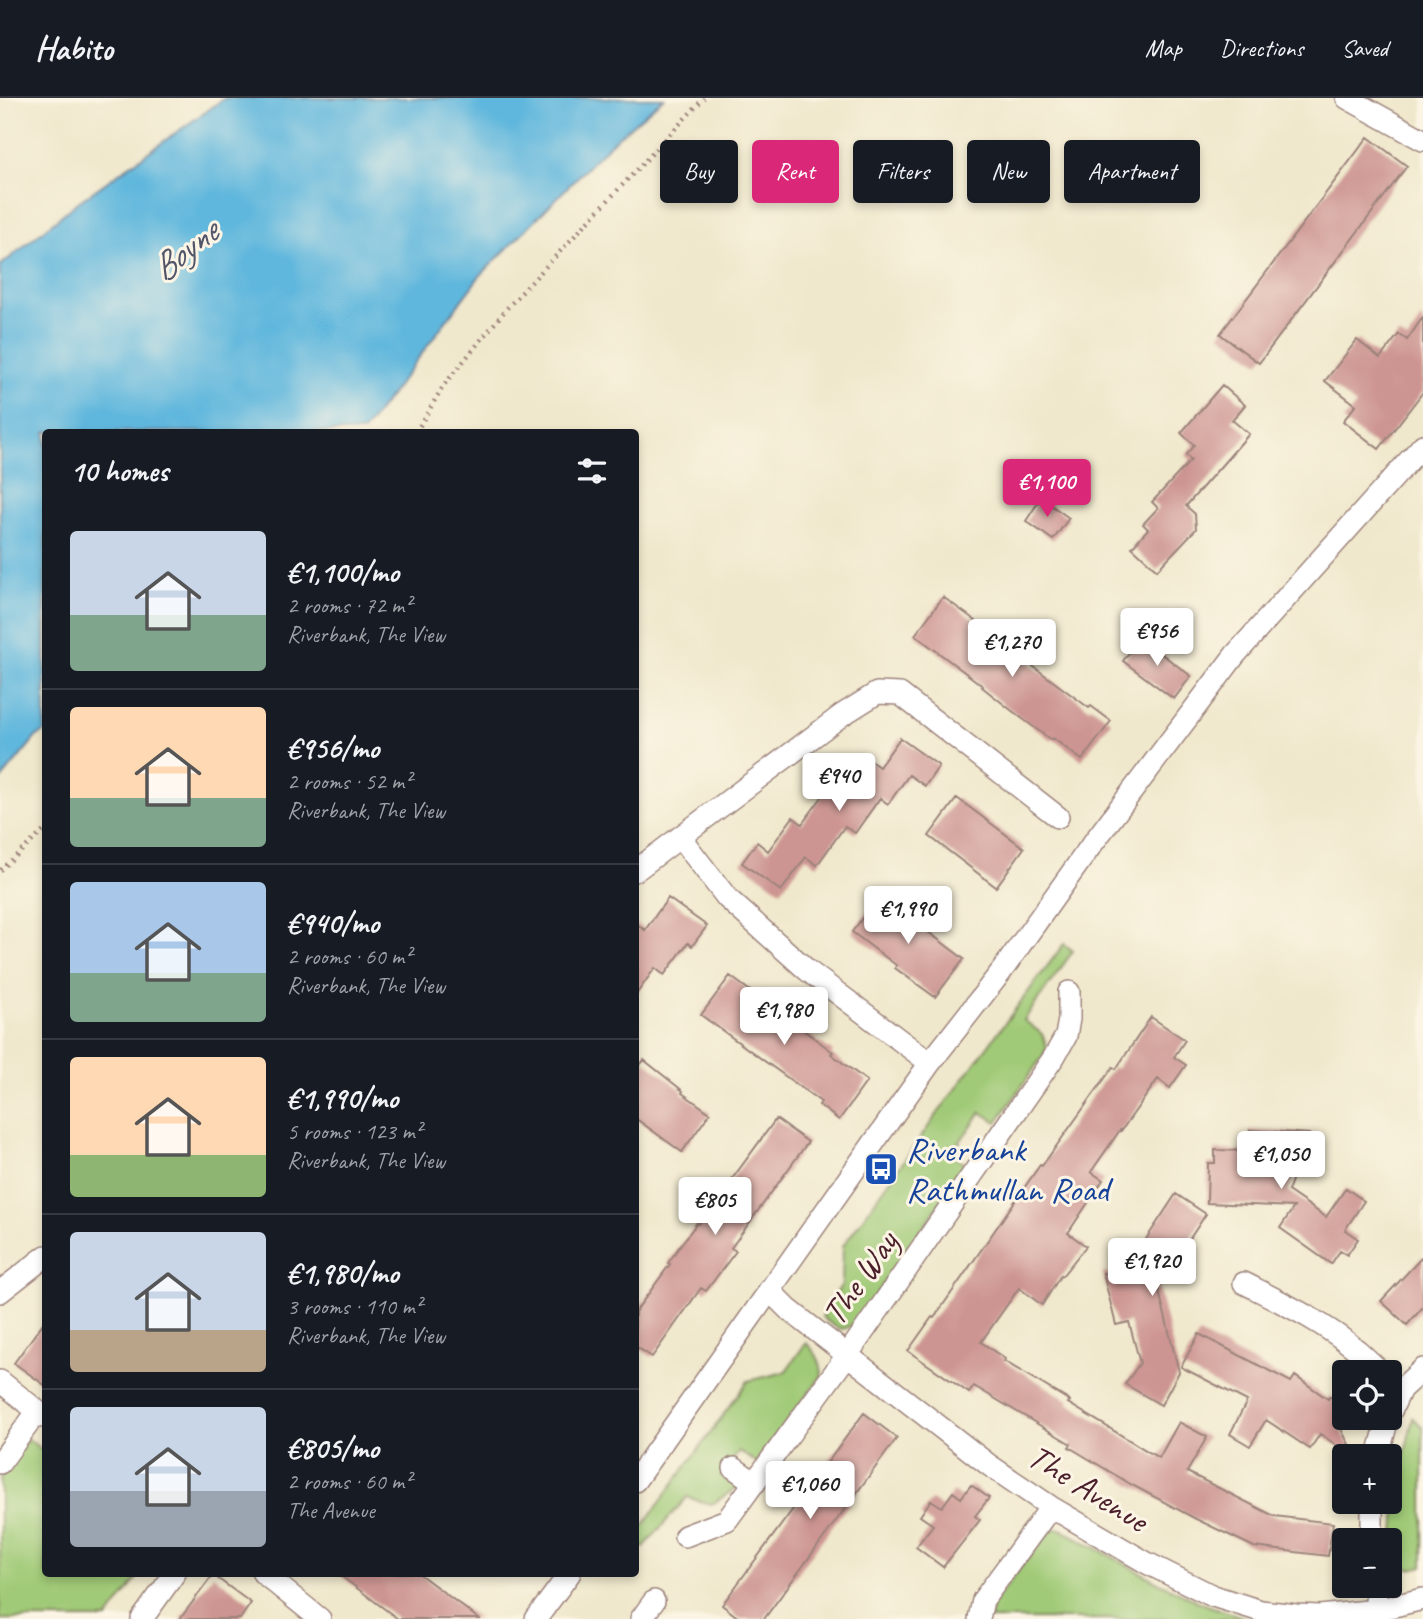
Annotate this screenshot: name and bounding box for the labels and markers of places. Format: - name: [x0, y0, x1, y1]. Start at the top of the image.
- pin: €1,100: [990, 460, 1104, 519]
- pin: €956: [1116, 608, 1198, 668]
- pin: €1,270: [955, 620, 1069, 679]
- pin: €940: [798, 754, 880, 813]
- pin: €1,990: [851, 886, 965, 946]
- pin: €1,980: [727, 988, 841, 1047]
- place label: Riverbank Rathmullan Road: [906, 1127, 1114, 1212]
- pin: €1,050: [1224, 1132, 1338, 1191]
- bus stop icon: Riverbank Rathmullan Road: [862, 1150, 900, 1188]
- pin: €805: [674, 1178, 756, 1237]
- pin: €1,920: [1095, 1238, 1209, 1298]
- pin: €1,060: [753, 1462, 867, 1521]

